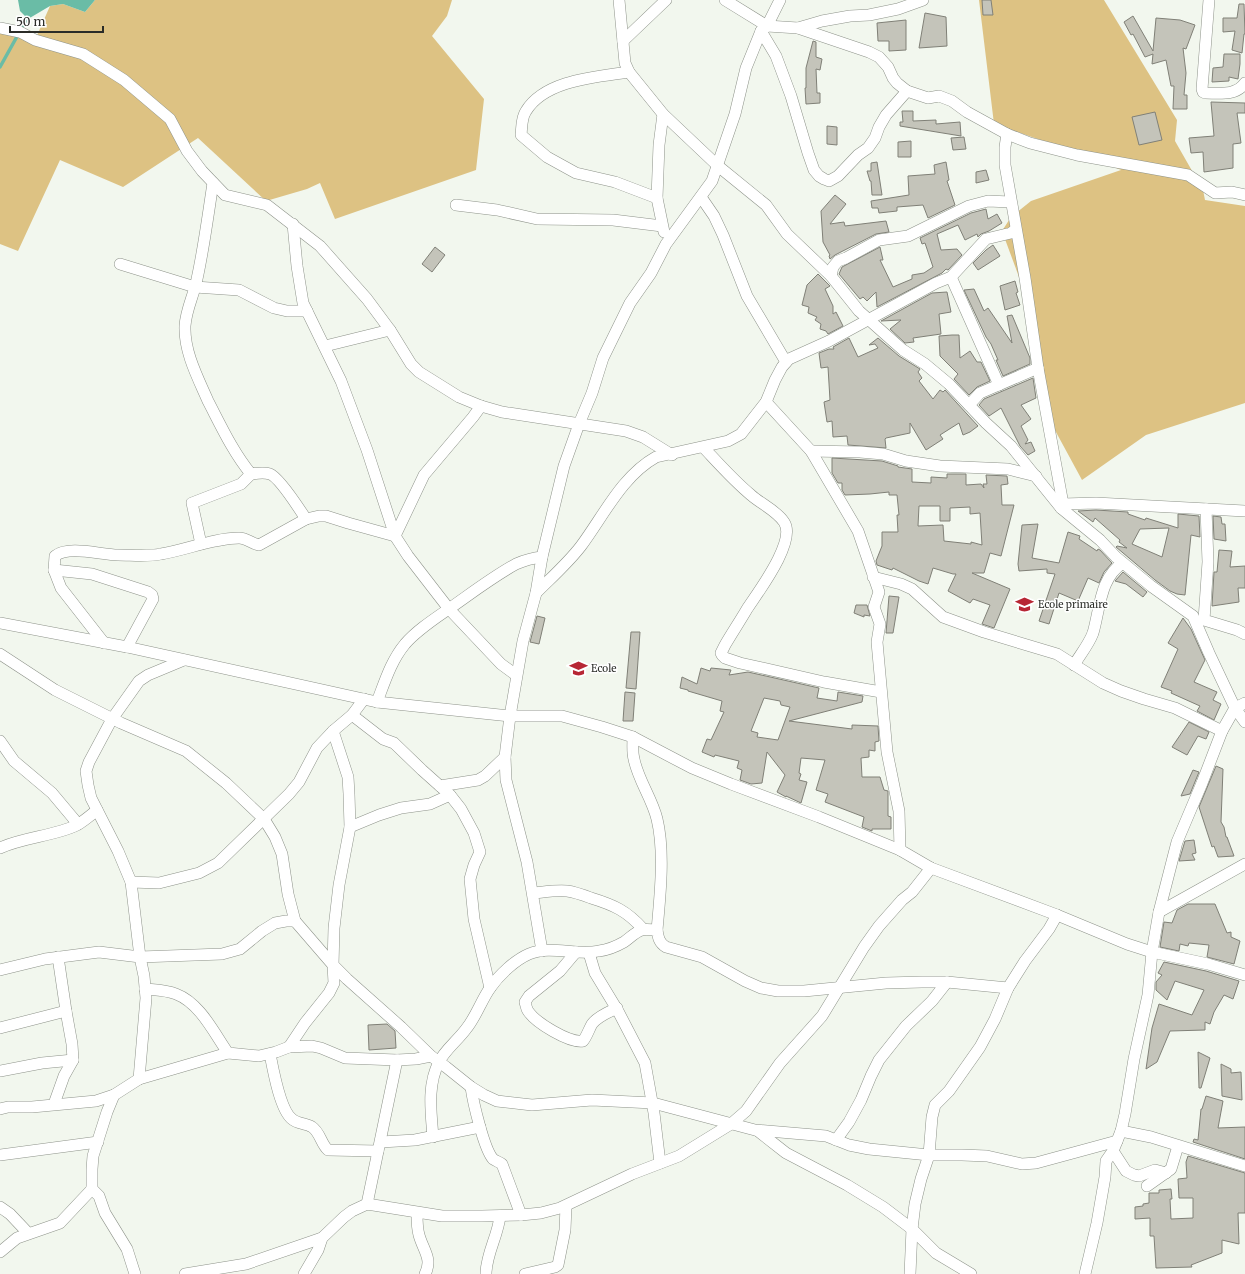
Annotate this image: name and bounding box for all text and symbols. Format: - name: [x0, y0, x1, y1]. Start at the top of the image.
- scale bar: [10, 8, 103, 34]
- text: 50 m: [16, 14, 45, 29]
- school or university icon: Ecole primaire: [1015, 594, 1035, 614]
- place label: Ecole primaire: [1038, 598, 1108, 611]
- school or university icon: Ecole: [568, 658, 588, 678]
- place label: Ecole: [591, 662, 616, 675]

